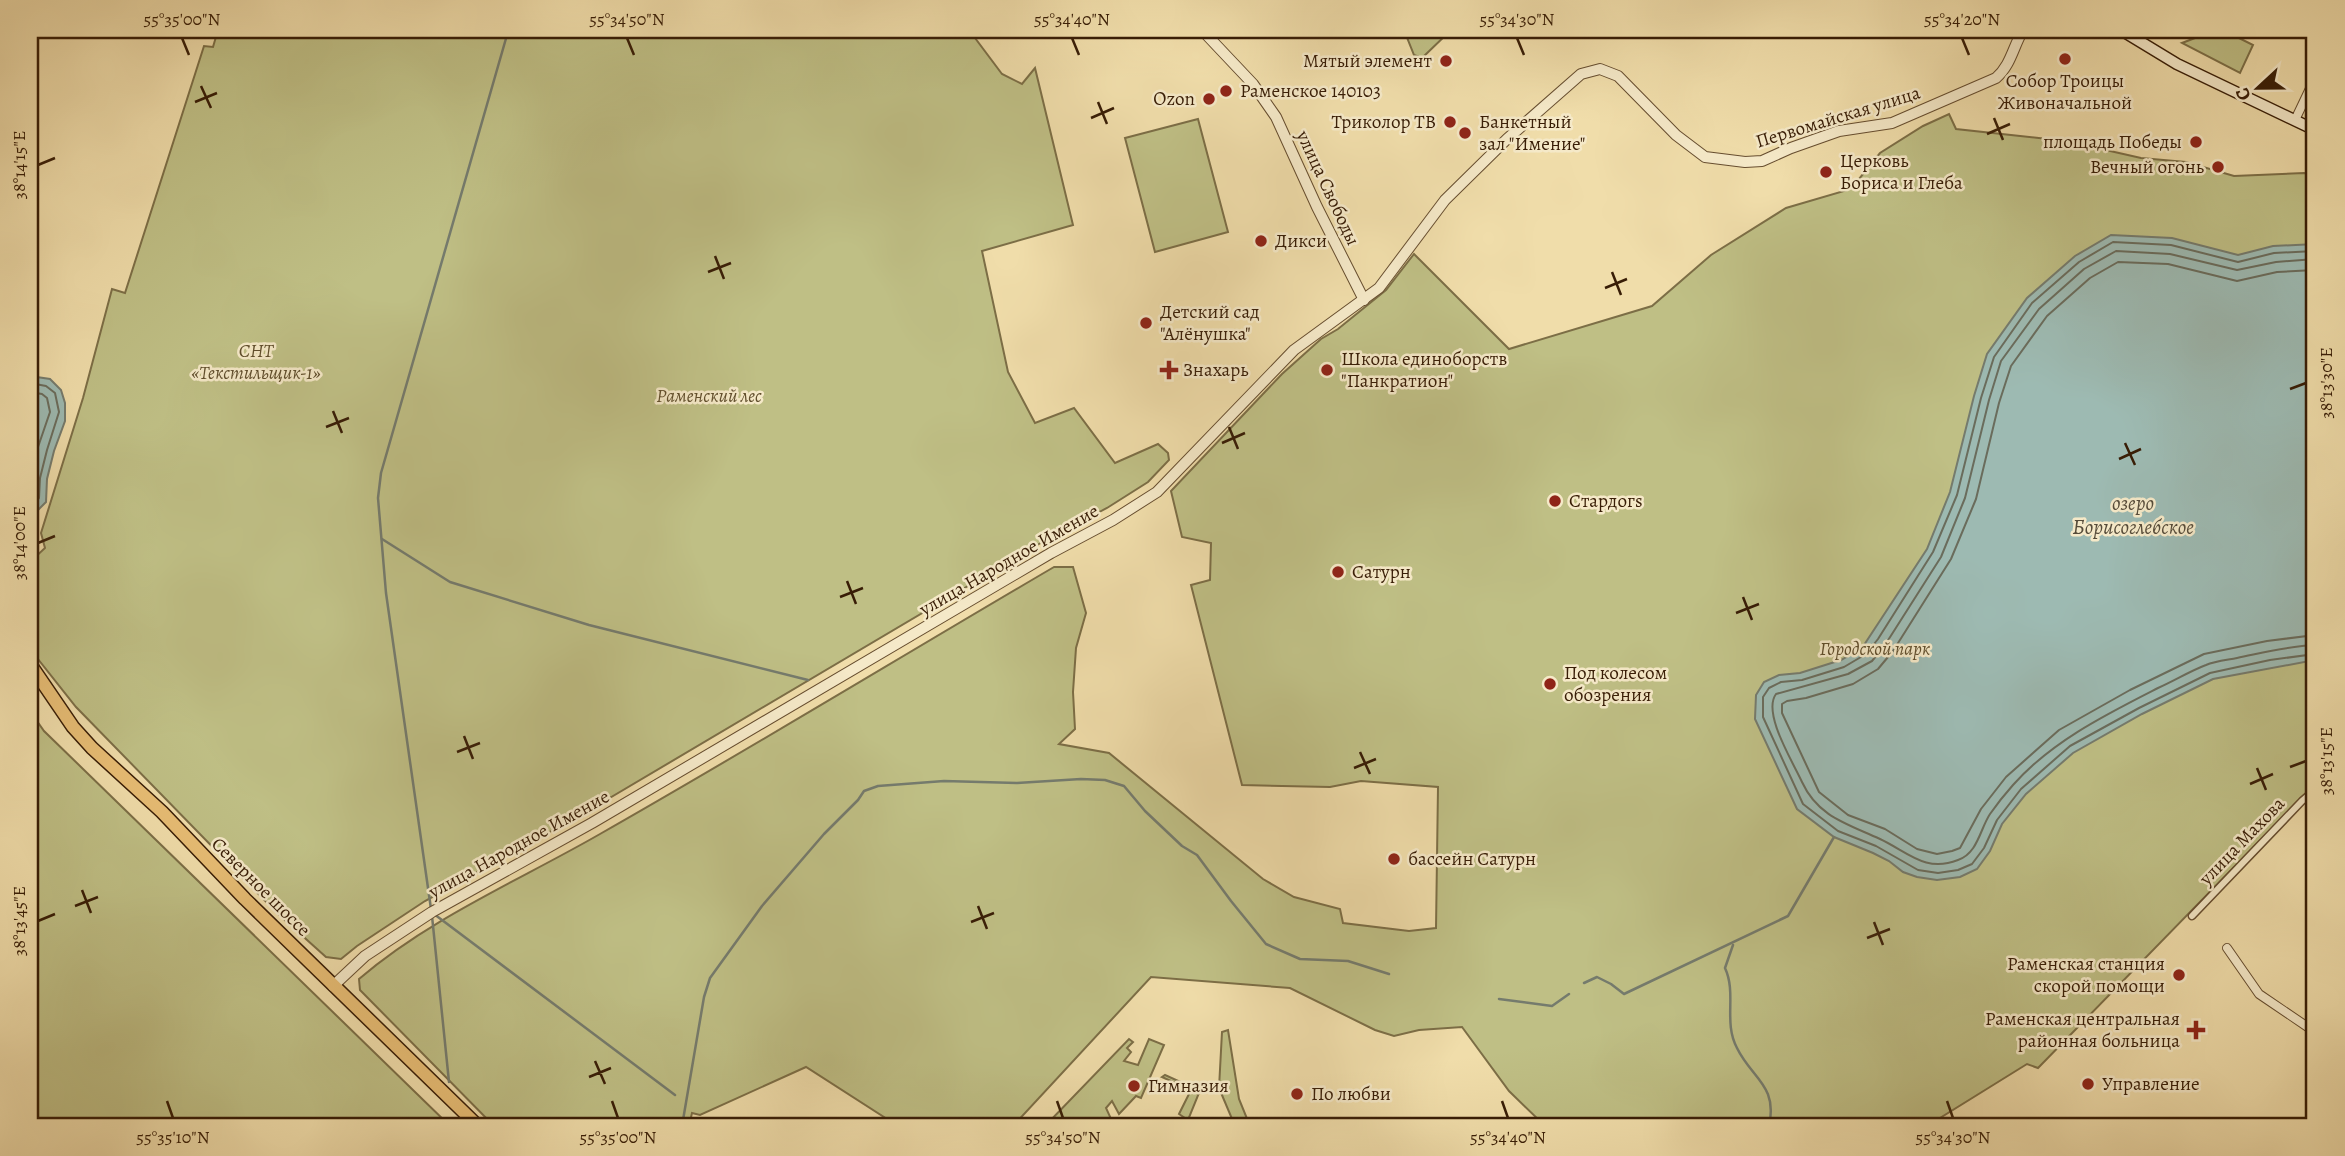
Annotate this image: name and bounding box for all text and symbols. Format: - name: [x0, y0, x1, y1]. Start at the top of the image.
- text: 55°35'00"N: [144, 7, 220, 31]
- text: 55°34'50"N: [589, 7, 665, 31]
- text: 55°34'40"N: [1034, 7, 1110, 31]
- text: 55°34'30"N: [1479, 7, 1555, 31]
- text: 55°34'20"N: [1924, 7, 2000, 31]
- place label: Мятый элемент: [1303, 48, 1433, 74]
- marker: Собор Троицы Живоначальной: [2057, 51, 2073, 67]
- north arrow: [2222, 52, 2292, 122]
- marker: Мятый элемент: [1438, 53, 1454, 69]
- place label: Собор Троицы Живоначальной: [1998, 68, 2132, 116]
- place label: Раменское 140103: [1240, 78, 1381, 104]
- street label: Первомайская улица: [1752, 80, 1924, 154]
- marker: Раменское 140103: [1218, 83, 1234, 99]
- text: С: [2229, 84, 2257, 104]
- place label: Ozon: [1153, 86, 1195, 112]
- marker: Ozon: [1201, 91, 1217, 107]
- place label: Триколор ТВ: [1331, 109, 1436, 135]
- place label: Банкетный зал "Имение": [1479, 109, 1585, 157]
- marker: Триколор ТВ: [1442, 114, 1458, 130]
- street label: улица Свободы: [1290, 125, 1366, 250]
- marker: Банкетный зал "Имение": [1457, 125, 1473, 141]
- place label: площадь Победы: [2043, 129, 2182, 155]
- text: 38°14'15"E: [7, 130, 31, 200]
- marker: площадь Победы: [2188, 134, 2204, 150]
- place label: Церковь Бориса и Глеба: [1840, 148, 1963, 196]
- place label: Вечный огонь: [2090, 154, 2204, 180]
- marker: Вечный огонь: [2210, 159, 2226, 175]
- marker: Церковь Бориса и Глеба: [1818, 164, 1834, 180]
- place label: Дикси: [1275, 228, 1327, 254]
- marker: Дикси: [1253, 233, 1269, 249]
- place label: Детский сад "Алёнушка": [1160, 299, 1259, 347]
- marker: Детский сад "Алёнушка": [1138, 315, 1154, 331]
- park label: СНТ «Текстильщик-1»: [191, 338, 321, 386]
- place label: Школа единоборств "Панкратион": [1341, 346, 1507, 394]
- text: 38°13'30"E: [2314, 347, 2338, 419]
- place label: Знахарь: [1183, 357, 1249, 383]
- marker: Знахарь: [1161, 362, 1177, 378]
- marker: Школа единоборств "Панкратион": [1319, 362, 1335, 378]
- park label: Раменский лес: [656, 383, 762, 409]
- place label: Стардогs: [1569, 488, 1643, 514]
- water label: озеро Борисоглебское: [2072, 489, 2194, 541]
- marker: Стардогs: [1547, 493, 1563, 509]
- street label: улица Народное Имение: [914, 498, 1104, 623]
- text: 38°14'00"E: [7, 506, 31, 580]
- place label: Сатурн: [1352, 559, 1411, 585]
- marker: Сатурн: [1330, 564, 1346, 580]
- park label: Городской парк: [1820, 636, 1931, 662]
- place label: Под колесом обозрения: [1564, 660, 1667, 708]
- marker: Под колесом обозрения: [1542, 676, 1558, 692]
- text: 38°13'15"E: [2314, 727, 2338, 795]
- street label: улица Народное Имение: [423, 783, 614, 905]
- street label: улица Махова: [2193, 791, 2291, 891]
- street label: Северное шоссе: [206, 832, 316, 942]
- place label: бассейн Сатурн: [1408, 846, 1536, 872]
- marker: бассейн Сатурн: [1386, 851, 1402, 867]
- text: 38°13'45"E: [7, 886, 31, 956]
- place label: Раменская станция скорой помощи: [2007, 951, 2165, 999]
- marker: Раменская станция скорой помощи: [2171, 967, 2187, 983]
- place label: Раменская центральная районная больница: [1985, 1006, 2180, 1054]
- marker: Раменская центральная районная больница: [2186, 1020, 2206, 1040]
- place label: Управление: [2102, 1071, 2200, 1097]
- place label: Гимназия: [1148, 1073, 1229, 1099]
- marker: Управление: [2080, 1076, 2096, 1092]
- marker: Гимназия: [1126, 1078, 1142, 1094]
- place label: По любви: [1311, 1081, 1391, 1107]
- marker: По любви: [1289, 1086, 1305, 1102]
- text: 55°35'10"N: [136, 1125, 210, 1149]
- text: 55°35'00"N: [580, 1125, 656, 1149]
- text: 55°34'50"N: [1025, 1125, 1101, 1149]
- text: 55°34'40"N: [1470, 1125, 1546, 1149]
- text: 55°34'30"N: [1915, 1125, 1991, 1149]

